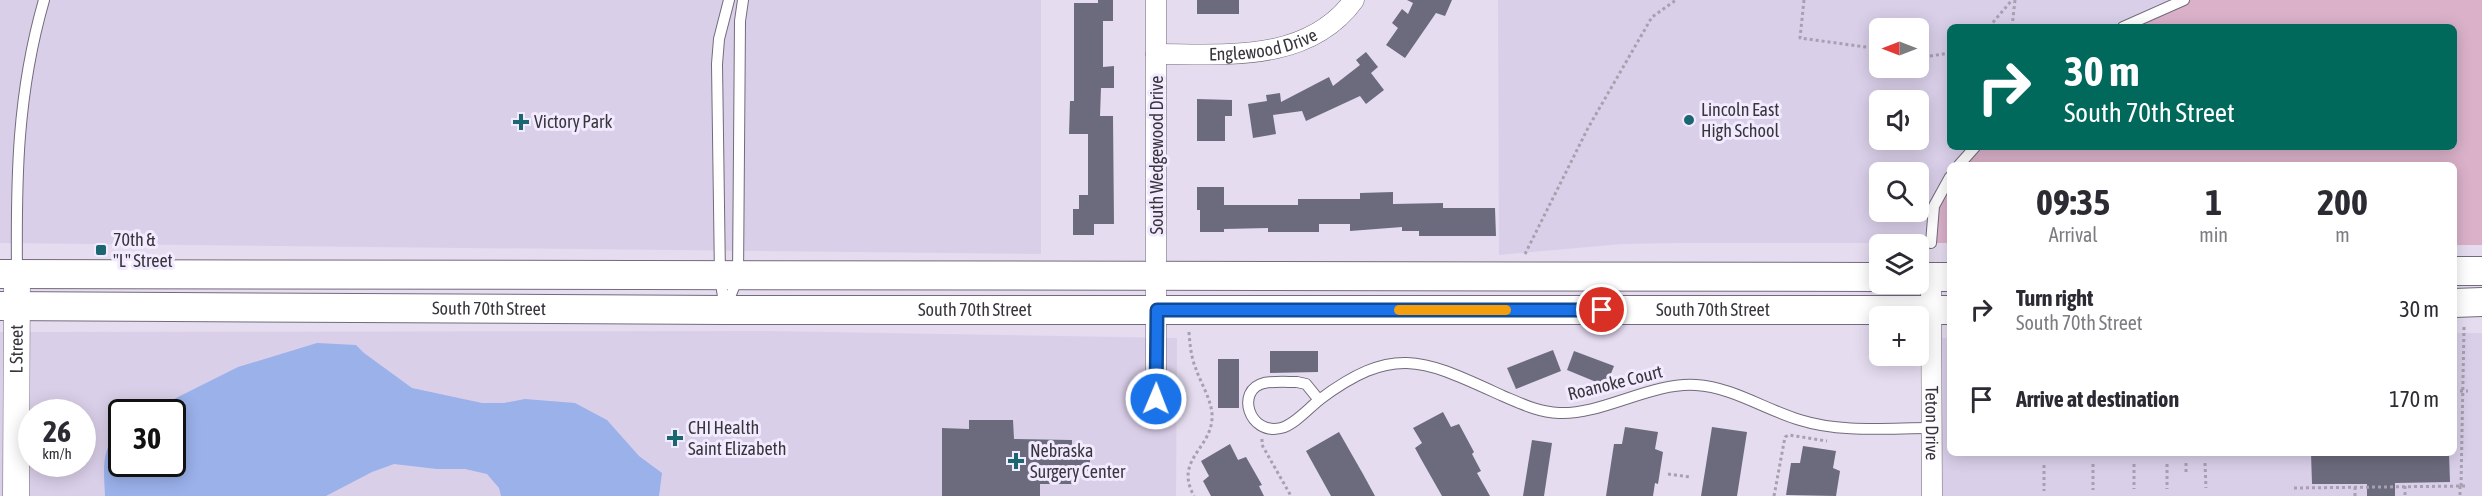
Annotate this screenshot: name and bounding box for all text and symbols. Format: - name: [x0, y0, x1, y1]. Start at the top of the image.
- north arrow: [1869, 18, 1929, 78]
- map controls: [1869, 18, 1929, 366]
- street label: Englewood Drive: [1209, 24, 1321, 64]
- text: 30 m: [2064, 47, 2139, 95]
- icon: right: [1965, 48, 2043, 126]
- street label: South Wedgewood Drive: [1146, 75, 1167, 235]
- button: sound: [1869, 90, 1929, 150]
- text: South 70th Street: [2064, 97, 2235, 128]
- place label: Lincoln East High School: [1701, 99, 1780, 141]
- place label: Victory Park: [534, 111, 612, 132]
- marker: Victory Park: [512, 113, 530, 131]
- marker: Lincoln East High School: [1682, 113, 1696, 127]
- button: search: [1869, 162, 1929, 222]
- text: 09:35: [2036, 181, 2110, 223]
- text: 1: [2205, 181, 2222, 223]
- text: 200: [2317, 181, 2368, 223]
- text: Arrival: [2049, 223, 2098, 246]
- text: min: [2199, 223, 2228, 246]
- text: m: [2335, 223, 2350, 246]
- place label: 70th & "L" Street: [113, 229, 173, 271]
- button: layers: [1869, 234, 1929, 294]
- marker: 70th & "L" Street: [94, 243, 108, 257]
- pin: [1576, 284, 1627, 335]
- text: Turn right: [2016, 285, 2093, 311]
- icon: arrive: [1585, 293, 1618, 326]
- icon: right: [1965, 293, 1998, 326]
- text: 30 m: [2399, 296, 2439, 322]
- street label: South 70th Street: [432, 297, 546, 319]
- street label: South 70th Street: [918, 299, 1032, 320]
- street label: South 70th Street: [1656, 299, 1770, 320]
- button: +: [1869, 306, 1929, 366]
- text: South 70th Street: [2016, 311, 2143, 334]
- street label: L Street: [6, 324, 27, 374]
- street label: Roanoke Court: [1565, 361, 1664, 404]
- position arrow: [1124, 367, 1188, 431]
- icon: arrive: [1965, 383, 1998, 416]
- street label: Teton Drive: [1921, 386, 1943, 460]
- text: Arrive at destination: [2016, 386, 2179, 412]
- text: 170 m: [2389, 386, 2439, 412]
- speed limit sign: 30: [108, 399, 186, 477]
- text: 26: [43, 414, 71, 448]
- place label: CHI Health Saint Elizabeth: [688, 417, 787, 459]
- marker: CHI Health Saint Elizabeth: [666, 429, 684, 447]
- place label: Nebraska Surgery Center: [1030, 440, 1126, 482]
- text: km/h: [42, 445, 72, 462]
- marker: Nebraska Surgery Center: [1007, 452, 1025, 470]

